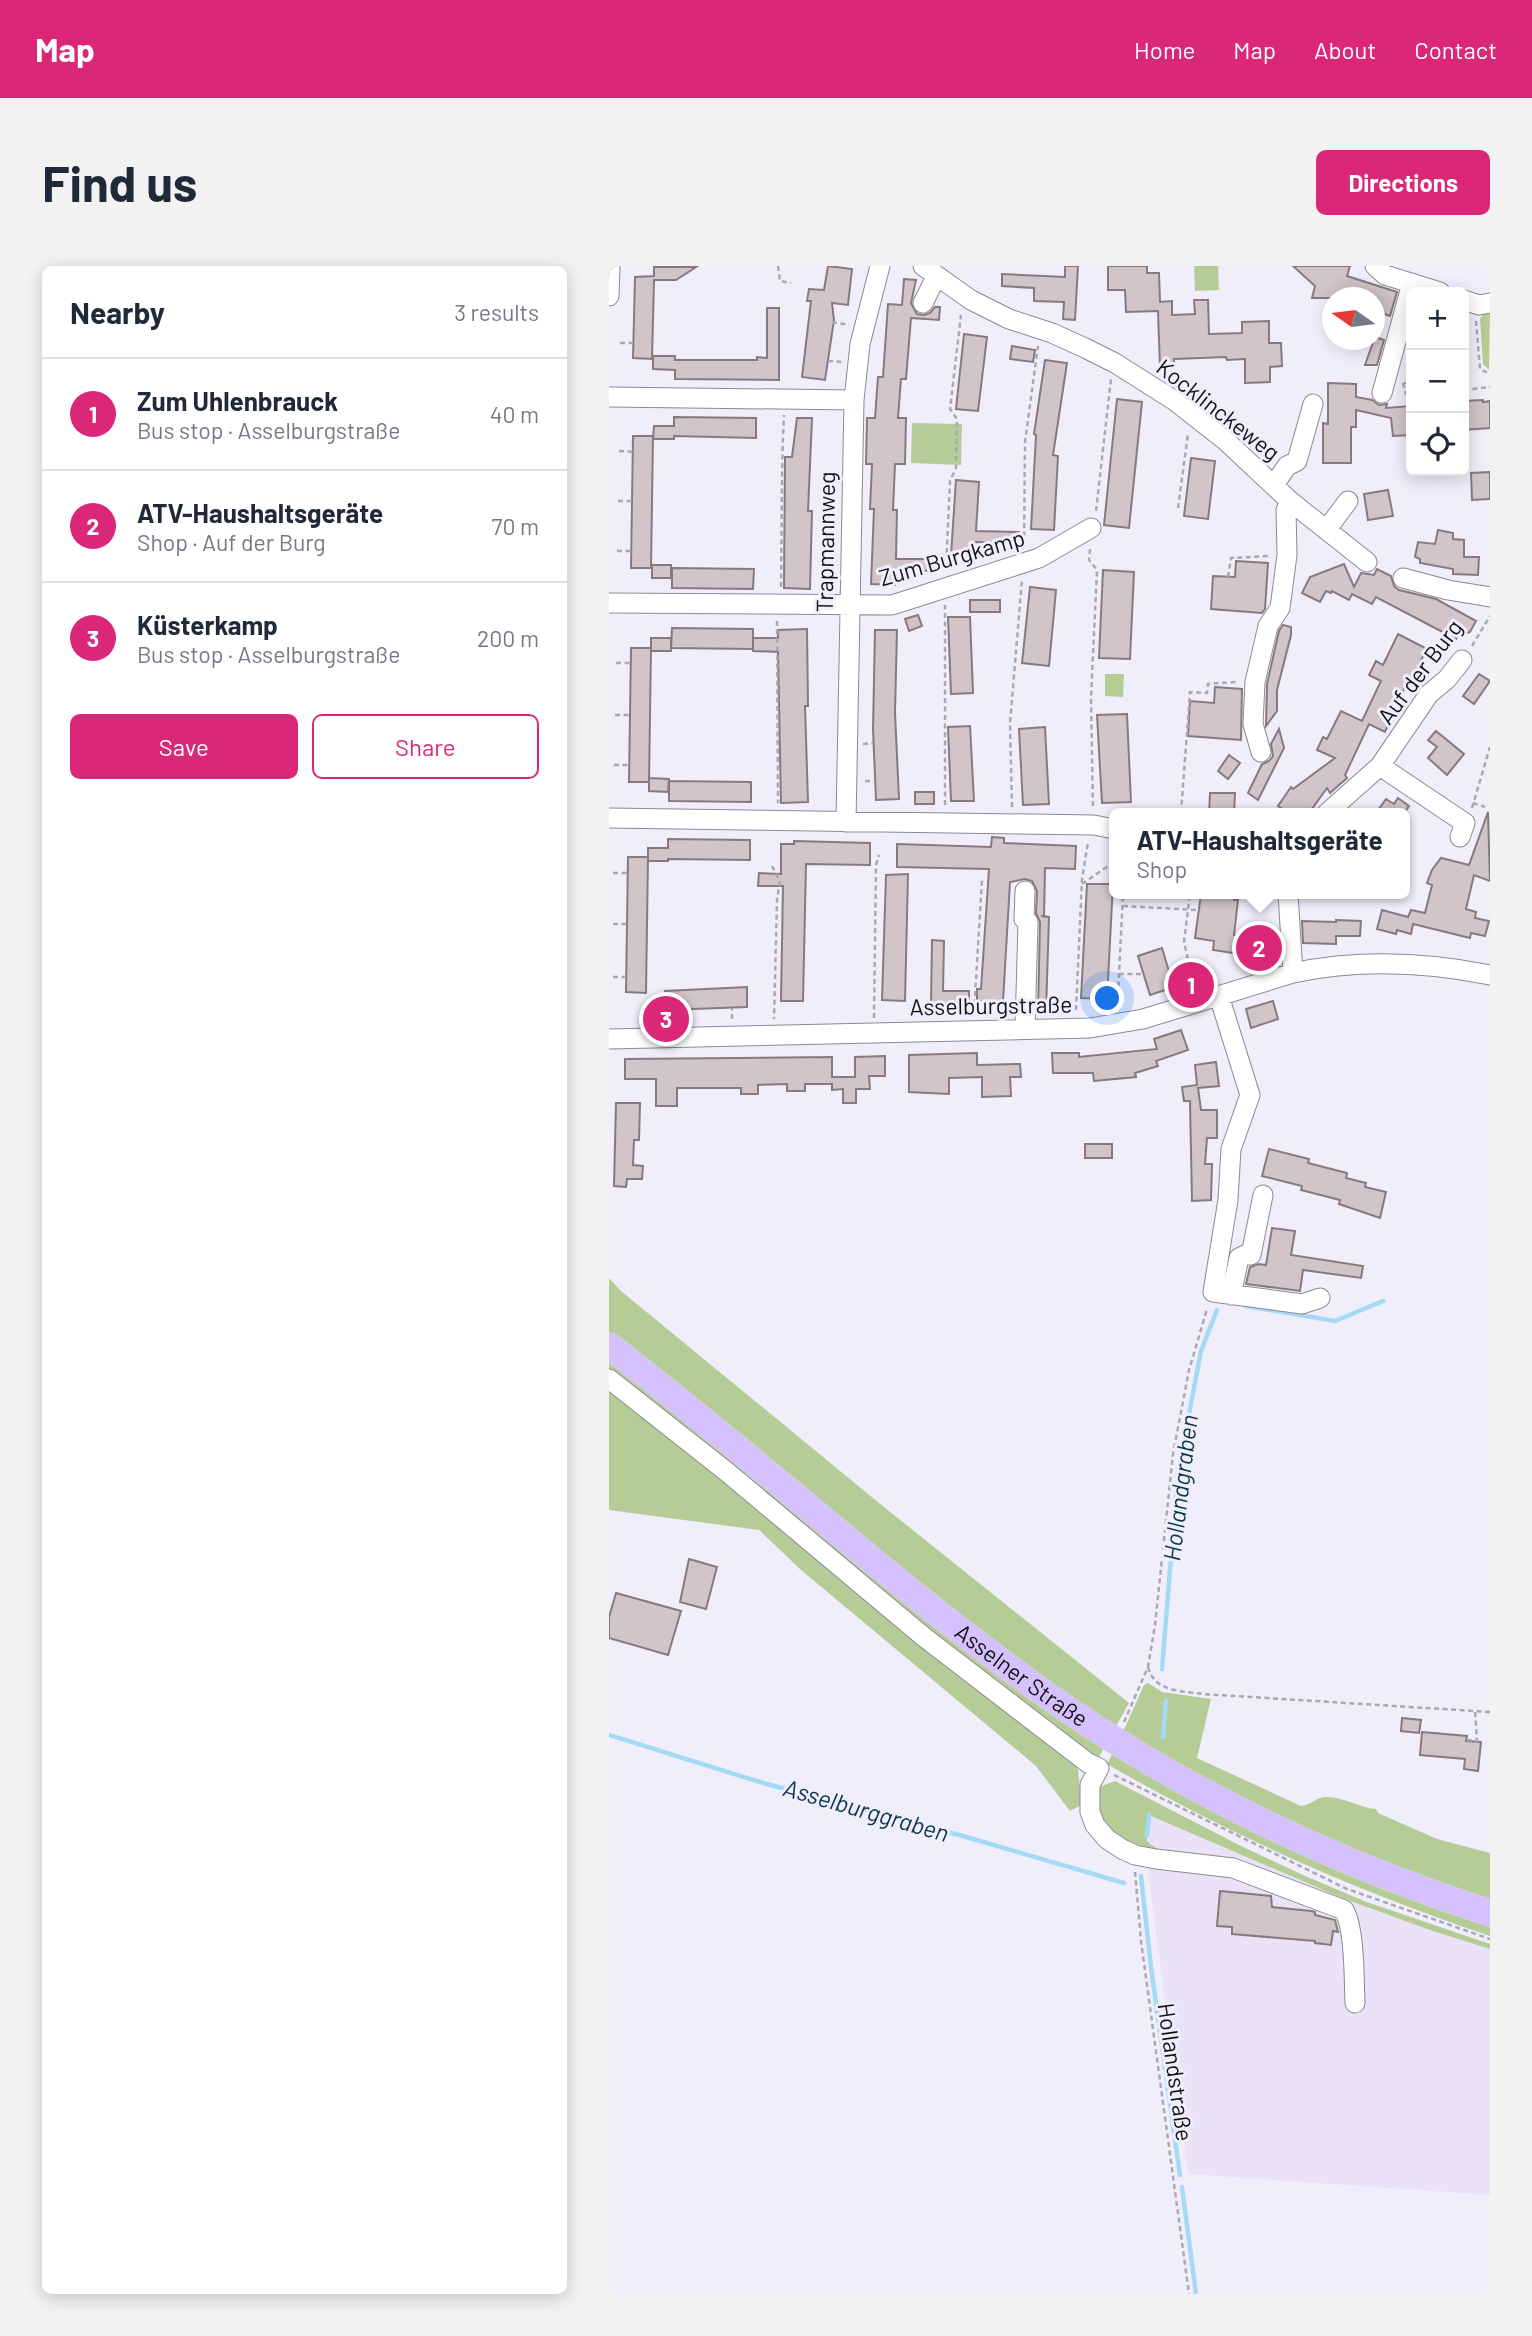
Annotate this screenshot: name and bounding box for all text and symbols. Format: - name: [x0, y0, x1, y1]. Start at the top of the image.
- text: Map: [35, 29, 95, 69]
- text: Home: [1134, 35, 1195, 64]
- text: Map: [1233, 35, 1276, 64]
- text: About: [1314, 35, 1376, 64]
- text: Contact: [1414, 35, 1497, 64]
- button: Directions: [1316, 150, 1490, 215]
- text: Find us: [42, 153, 197, 212]
- north arrow: [1322, 287, 1385, 350]
- map controls: [1406, 287, 1469, 476]
- button: +: [1406, 287, 1469, 350]
- text: Nearby: [70, 294, 165, 330]
- text: 3 results: [454, 298, 539, 326]
- button: −: [1406, 350, 1469, 413]
- street label: Kocklinckeweg: [1151, 352, 1286, 466]
- text: Zum Uhlenbrauck: [137, 385, 338, 416]
- text: 1: [89, 400, 97, 428]
- text: 40 m: [490, 400, 539, 428]
- button: locate: [1406, 413, 1469, 476]
- text: Bus stop · Asselburgstraße: [137, 416, 400, 444]
- street label: Trapmannweg: [810, 471, 840, 613]
- text: ATV-Haushaltsgeräte: [137, 497, 383, 528]
- text: 2: [87, 512, 99, 540]
- text: 70 m: [492, 512, 539, 540]
- street label: Zum Burgkamp: [876, 523, 1028, 591]
- text: Shop · Auf der Burg: [137, 528, 326, 556]
- text: Küsterkamp: [137, 609, 278, 640]
- street label: Auf der Burg: [1371, 614, 1468, 729]
- text: 3: [87, 624, 99, 652]
- text: 200 m: [477, 624, 539, 652]
- text: Bus stop · Asselburgstraße: [137, 640, 400, 668]
- button: Save: [70, 714, 298, 779]
- button: Share: [312, 714, 539, 779]
- popup: [1109, 808, 1410, 899]
- text: ATV-Haushaltsgeräte: [1136, 824, 1383, 855]
- text: Shop: [1136, 855, 1187, 883]
- pin: 2: [1236, 922, 1282, 974]
- pin: 1: [1168, 959, 1214, 1011]
- your location: [1090, 981, 1124, 1015]
- street label: Asselburgstraße: [909, 990, 1073, 1020]
- pin: 3: [643, 993, 689, 1045]
- water label: Hollandgraben: [1156, 1413, 1203, 1563]
- street label: Asselner Straße: [950, 1617, 1094, 1732]
- water label: Asselburggraben: [780, 1772, 952, 1847]
- street label: Hollandstraße: [1152, 2001, 1200, 2143]

